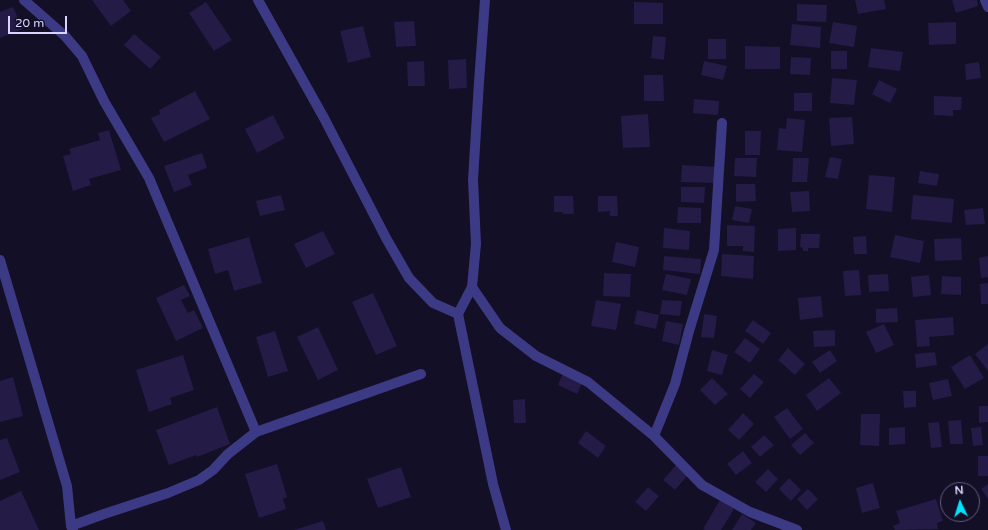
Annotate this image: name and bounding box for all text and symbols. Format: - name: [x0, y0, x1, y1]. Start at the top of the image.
- scale bar: [10, 8, 69, 34]
- text: 20 m: [15, 16, 44, 30]
- north arrow: [940, 482, 980, 522]
- text: N: [954, 484, 964, 497]

